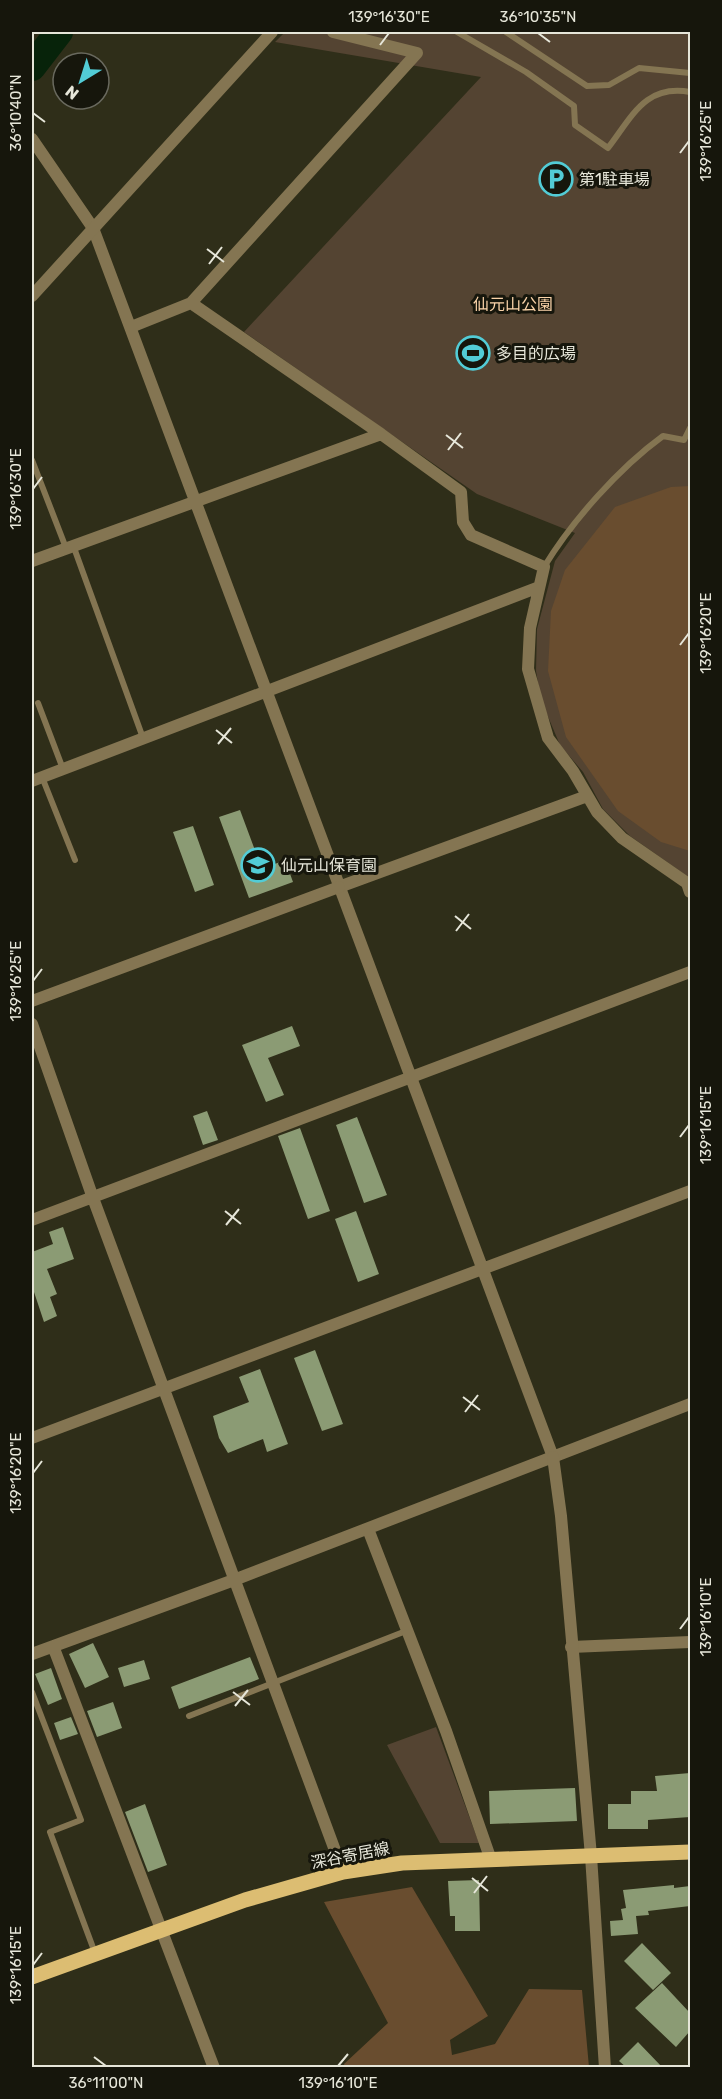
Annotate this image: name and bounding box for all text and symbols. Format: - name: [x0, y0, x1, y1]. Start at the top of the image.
- text: 139°16'30"E: [348, 8, 430, 26]
- text: 36°10'35"N: [499, 8, 577, 26]
- north arrow: [51, 51, 111, 111]
- text: 36°10'40"N: [7, 74, 25, 152]
- text: N: [62, 81, 82, 103]
- text: 139°16'25"E: [697, 101, 715, 181]
- parking icon: 第1駐車場: [538, 161, 574, 197]
- place label: 第1駐車場: [579, 170, 650, 189]
- park label: 仙元山公園: [473, 295, 553, 314]
- sports icon: 多目的広場: [455, 335, 491, 371]
- place label: 多目的広場: [496, 344, 576, 363]
- text: 139°16'30"E: [7, 448, 25, 530]
- text: 139°16'20"E: [697, 592, 715, 674]
- school or university icon: 仙元山保育園: [240, 847, 276, 883]
- place label: 仙元山保育園: [281, 856, 377, 875]
- text: 139°16'25"E: [7, 941, 25, 1021]
- text: 139°16'15"E: [697, 1086, 715, 1164]
- text: 139°16'20"E: [7, 1432, 25, 1514]
- text: 139°16'10"E: [697, 1578, 715, 1657]
- street label: 深谷寄居線: [309, 1839, 391, 1872]
- text: 139°16'15"E: [7, 1926, 25, 2004]
- text: 36°11'00"N: [68, 2074, 144, 2092]
- text: 139°16'10"E: [299, 2074, 378, 2092]

